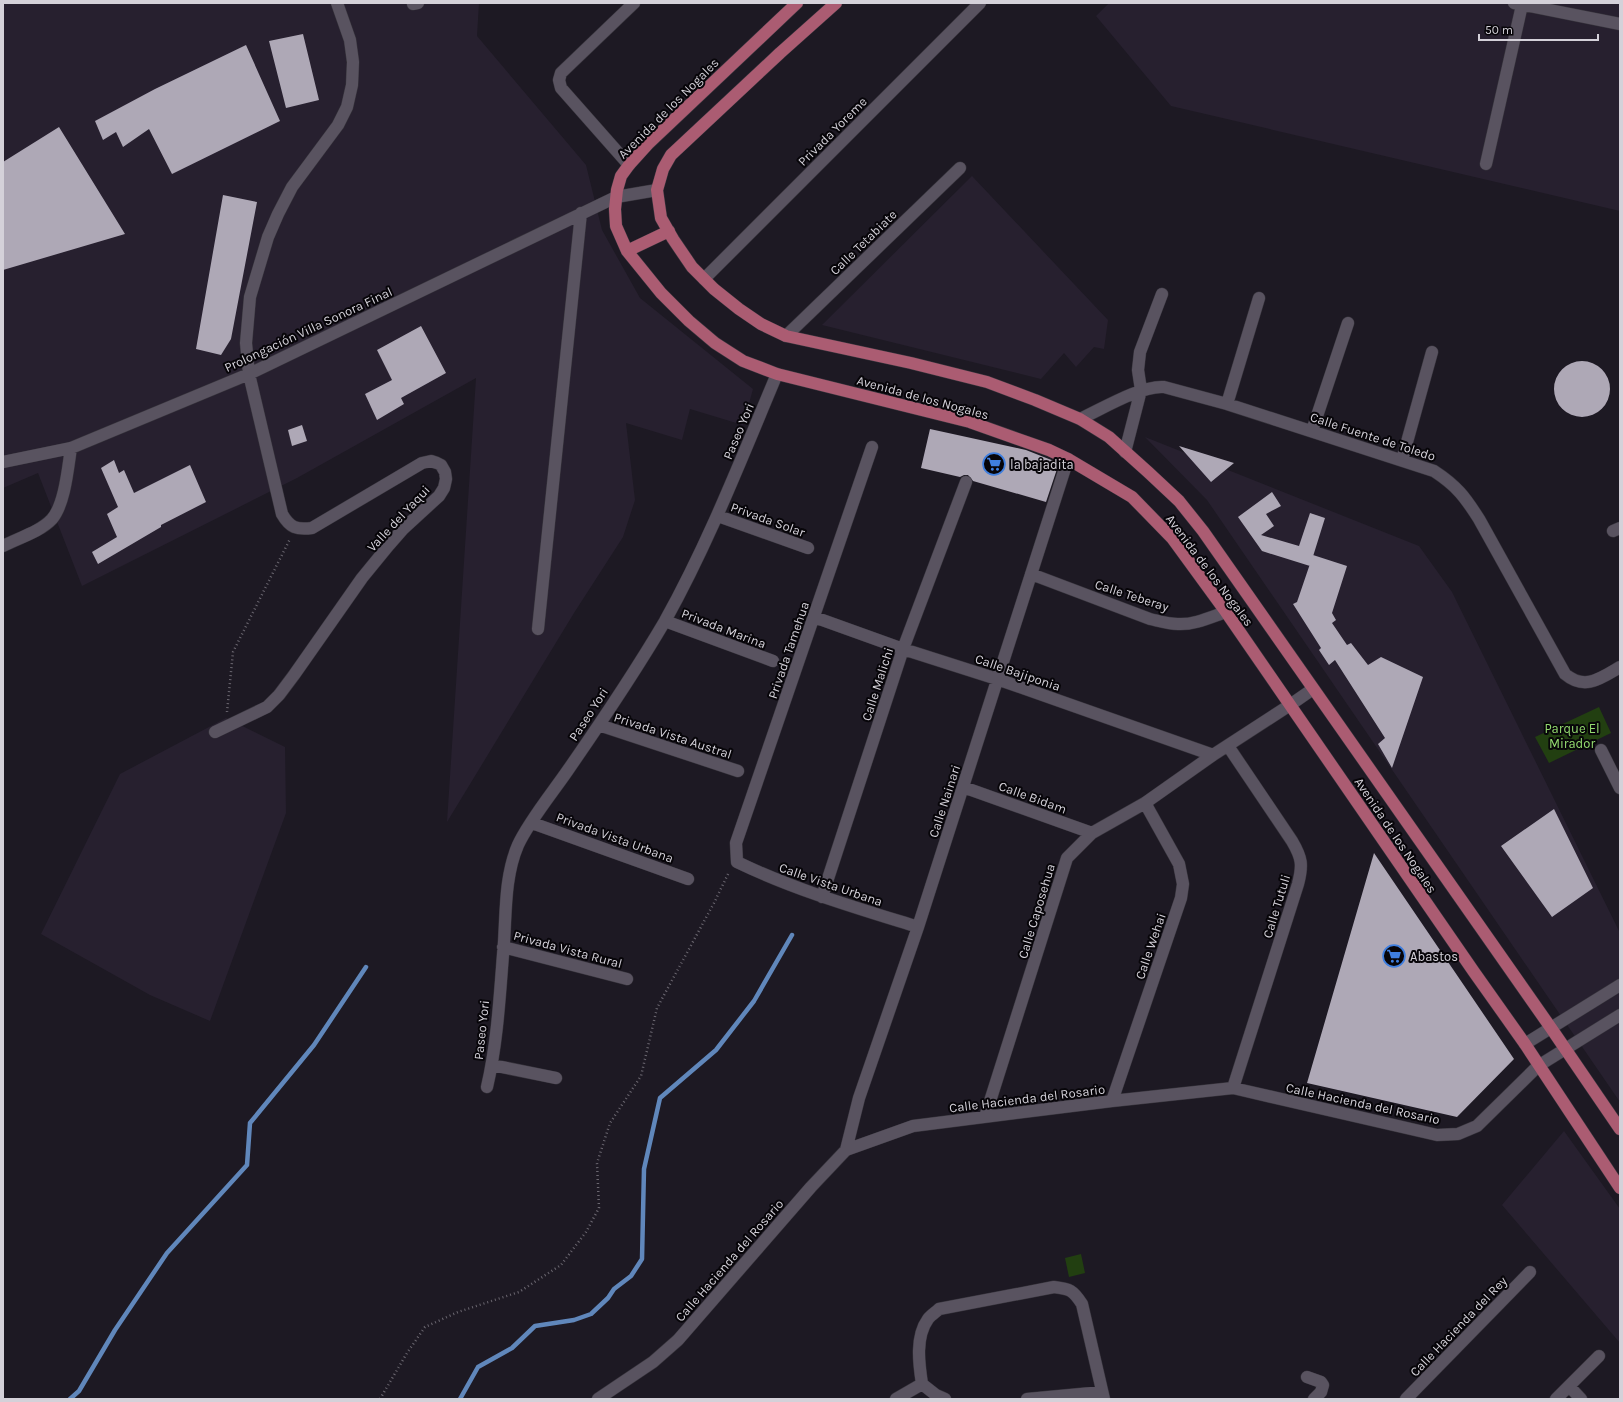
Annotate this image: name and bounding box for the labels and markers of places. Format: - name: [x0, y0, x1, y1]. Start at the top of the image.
- supermarket icon: la bajadita: [981, 451, 1007, 477]
- place label: la bajadita: [1010, 457, 1074, 472]
- supermarket icon: Abastos: [1381, 943, 1407, 969]
- place label: Abastos: [1410, 949, 1458, 964]

